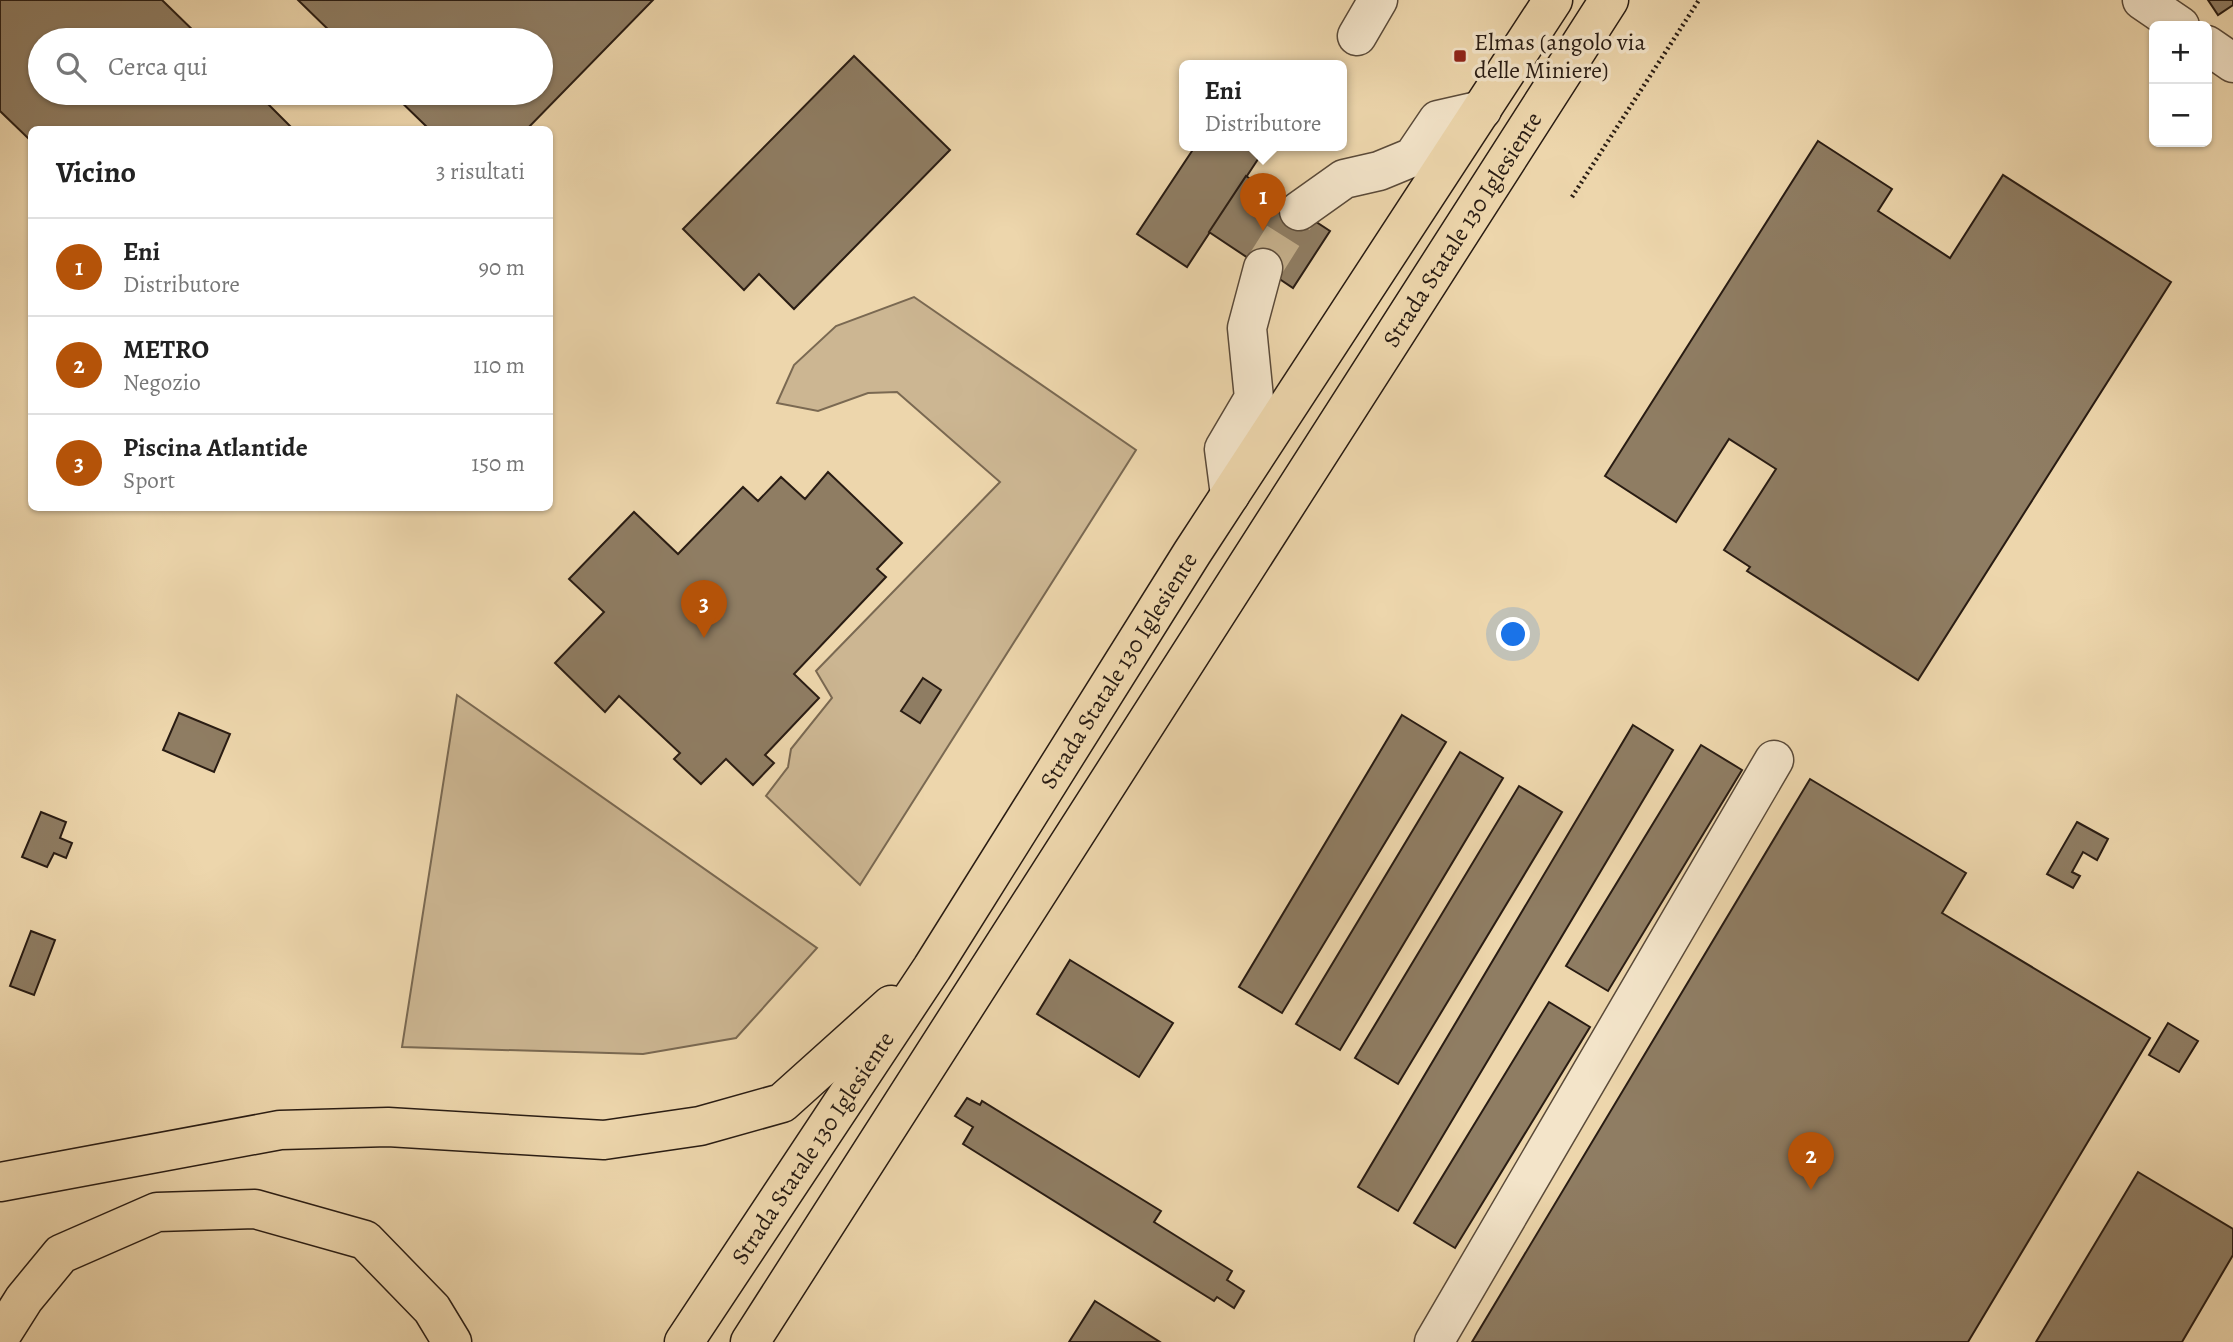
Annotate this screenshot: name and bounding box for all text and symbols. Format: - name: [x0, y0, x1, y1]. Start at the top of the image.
- map controls: [2149, 21, 2212, 147]
- button: +: [2149, 21, 2212, 84]
- place label: Elmas (angolo via delle Miniere): [1474, 26, 1647, 86]
- search box: [28, 28, 553, 105]
- icon: search: [52, 48, 90, 86]
- marker: Elmas (angolo via delle Miniere): [1452, 48, 1468, 64]
- text: Cerca qui: [108, 49, 208, 84]
- popup: [1179, 60, 1347, 151]
- text: Eni: [1205, 73, 1242, 108]
- button: −: [2149, 84, 2212, 147]
- street label: Strada Statale 130 Iglesiente: [1375, 106, 1549, 353]
- text: Distributore: [1205, 108, 1321, 139]
- text: Vicino: [56, 152, 136, 192]
- text: 3 risultati: [436, 156, 525, 187]
- pin: 1: [1240, 173, 1286, 231]
- text: Eni: [123, 234, 160, 269]
- text: 1: [75, 252, 83, 283]
- text: 90 m: [479, 252, 525, 283]
- text: Distributore: [123, 269, 240, 300]
- text: METRO: [123, 332, 209, 367]
- text: 2: [73, 350, 85, 381]
- text: 110 m: [473, 350, 525, 381]
- text: Negozio: [123, 367, 201, 398]
- text: Piscina Atlantide: [123, 430, 308, 465]
- text: 3: [74, 448, 84, 479]
- text: 150 m: [471, 448, 525, 479]
- text: Sport: [123, 465, 175, 496]
- street label: Strada Statale 130 Iglesiente: [1032, 546, 1205, 795]
- pin: 3: [681, 580, 727, 638]
- your location: [1496, 617, 1530, 651]
- street label: Strada Statale 130 Iglesiente: [724, 1025, 902, 1271]
- pin: 2: [1788, 1132, 1834, 1190]

